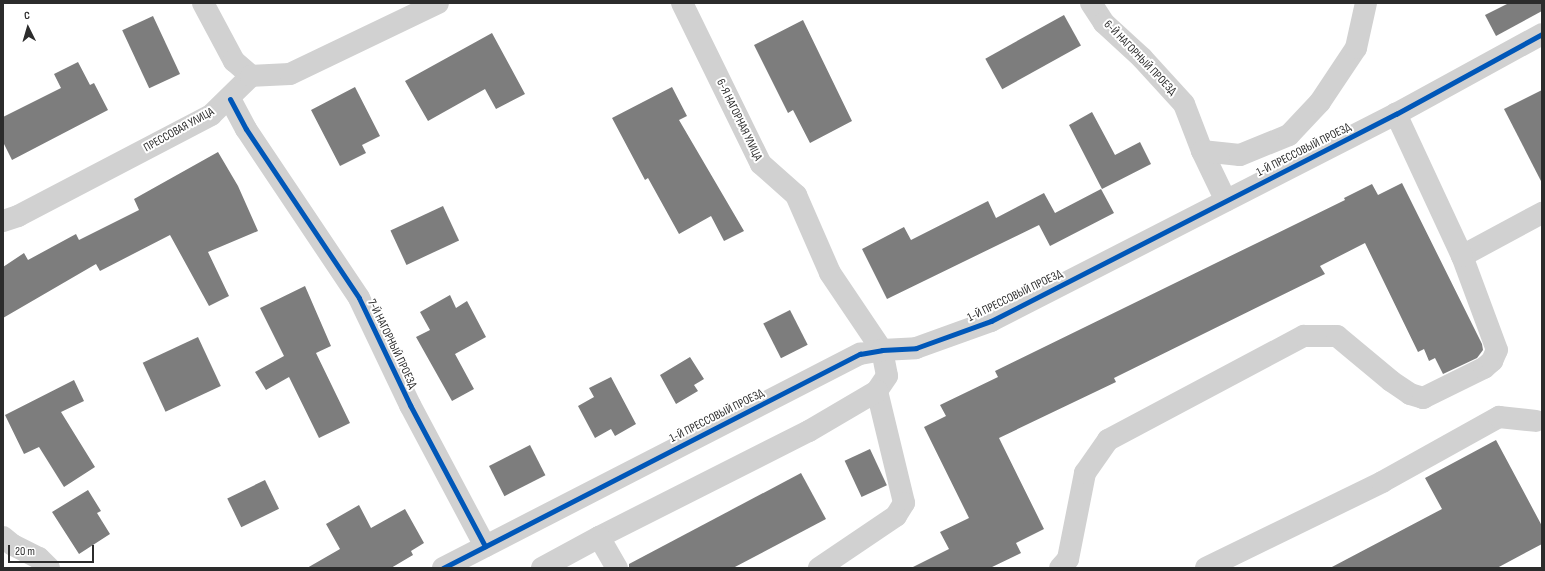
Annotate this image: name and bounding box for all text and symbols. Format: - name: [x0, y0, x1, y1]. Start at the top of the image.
- north arrow: [8, 8, 48, 48]
- text: С: [24, 9, 30, 22]
- street label: 6-Й НАГОРНЫЙ ПРОЕЗД: [1101, 17, 1179, 99]
- street label: 6-Я НАГОРНАЯ УЛИЦА: [713, 77, 765, 163]
- street label: ПРЕССОВАЯ УЛИЦА: [141, 105, 217, 155]
- street label: 1-Й ПРЕССОВЫЙ ПРОЕЗД: [1254, 120, 1354, 180]
- street label: 1-Й ПРЕССОВЫЙ ПРОЕЗД: [965, 267, 1065, 325]
- street label: 7-Й НАГОРНЫЙ ПРОЕЗД: [364, 297, 420, 391]
- street label: 1-Й ПРЕССОВЫЙ ПРОЕЗД: [667, 386, 767, 446]
- scale bar: [10, 537, 96, 563]
- text: 20 m: [15, 544, 35, 559]

